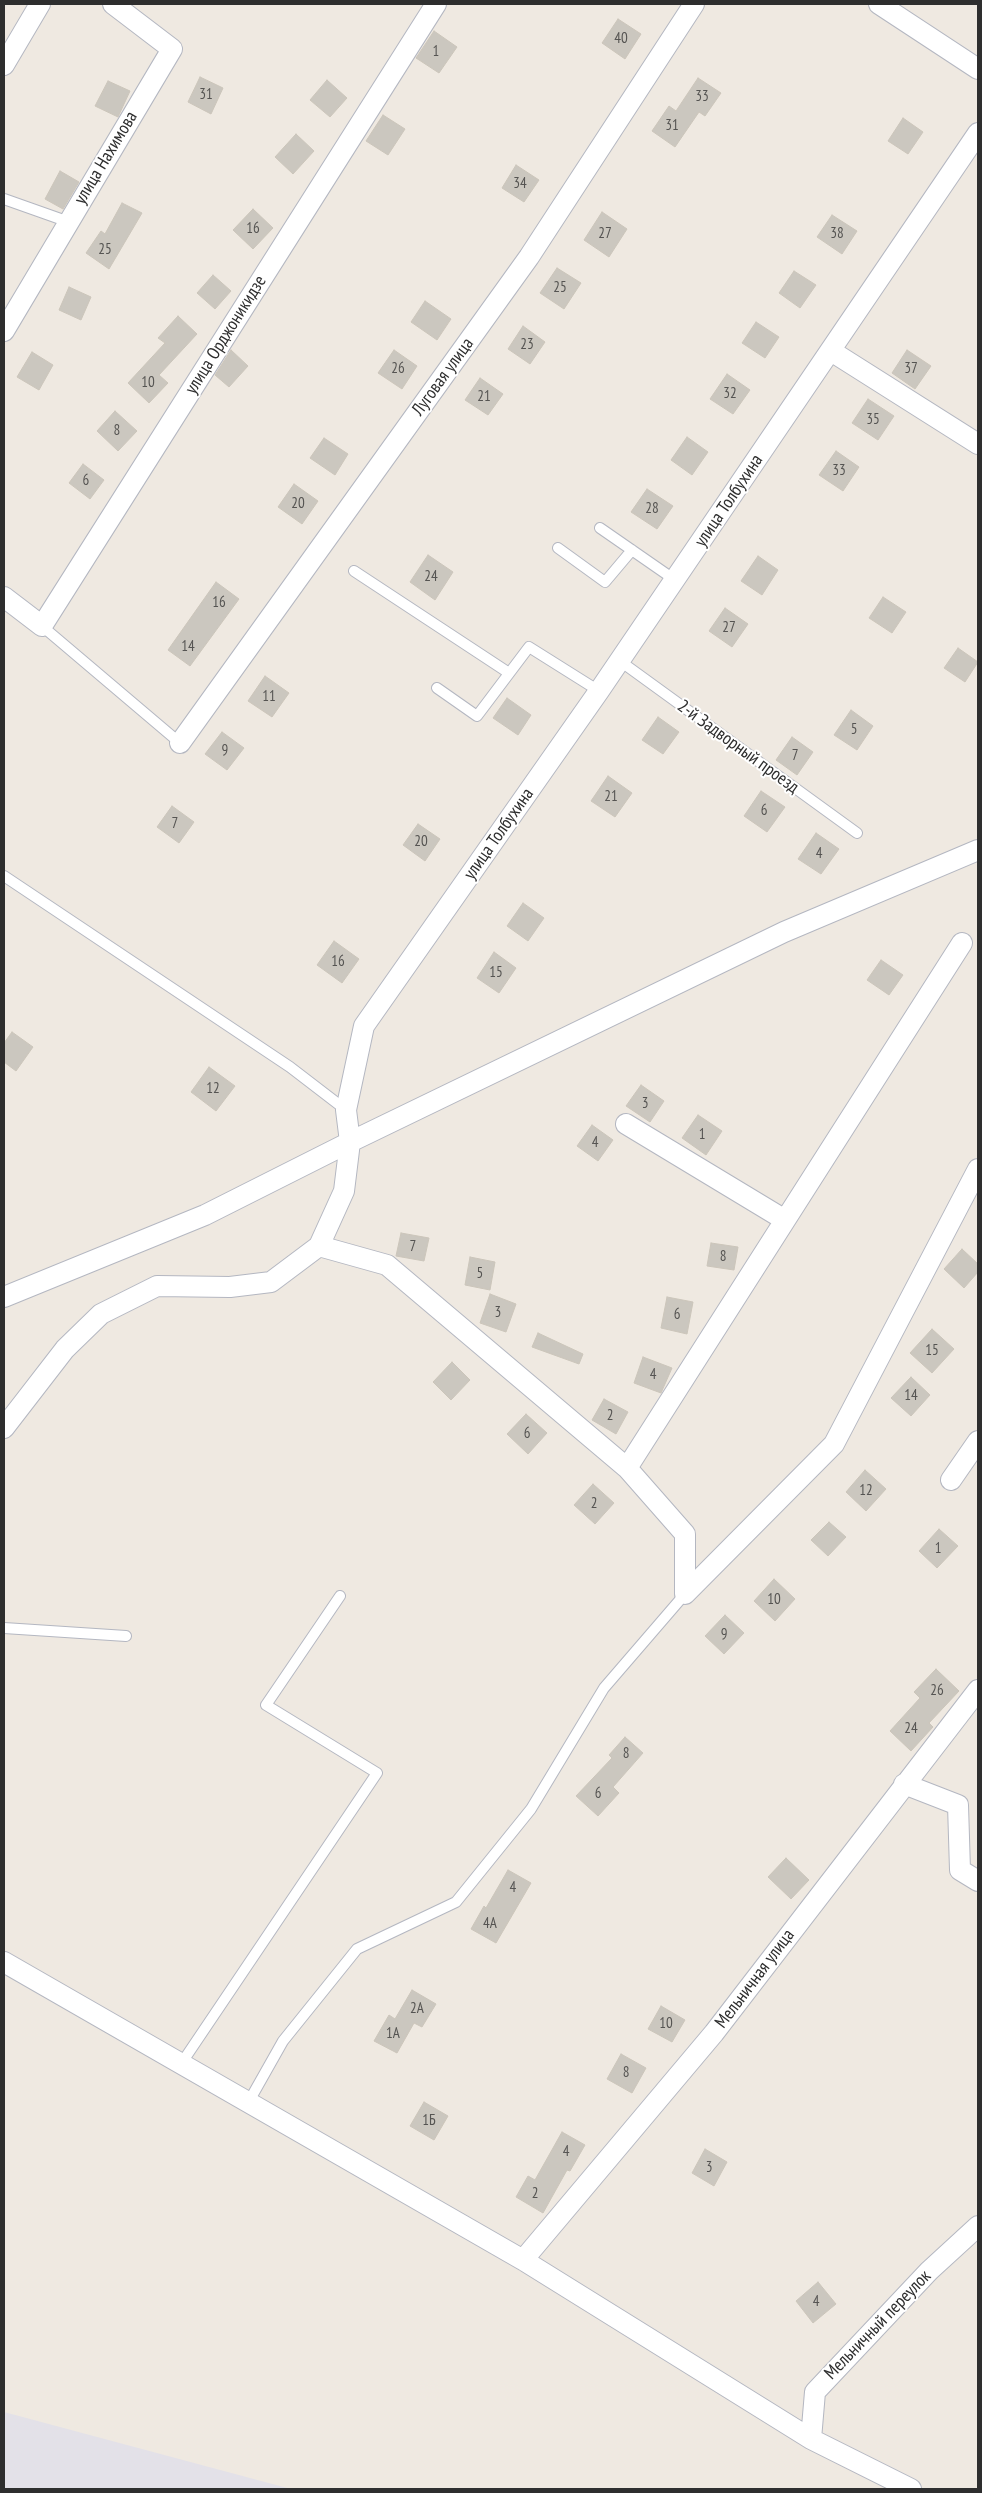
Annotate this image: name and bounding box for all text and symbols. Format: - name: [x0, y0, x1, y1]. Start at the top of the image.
- house number: 40: [614, 30, 628, 48]
- house number: 1: [433, 43, 439, 61]
- house number: 31: [199, 86, 213, 104]
- house number: 33: [695, 88, 709, 106]
- street label: улица Нахимова: [70, 108, 142, 208]
- house number: 31: [665, 117, 679, 135]
- house number: 34: [513, 175, 527, 193]
- house number: 16: [246, 220, 260, 238]
- house number: 27: [598, 225, 612, 243]
- house number: 38: [830, 225, 844, 243]
- house number: 25: [98, 241, 112, 259]
- street label: улица Орджоникидзе: [181, 272, 271, 398]
- house number: 25: [553, 279, 567, 297]
- street label: Луговая улица: [408, 334, 478, 420]
- house number: 23: [520, 336, 534, 354]
- house number: 26: [391, 360, 405, 378]
- house number: 37: [904, 360, 918, 378]
- house number: 10: [141, 374, 155, 392]
- house number: 32: [723, 385, 737, 403]
- house number: 21: [477, 388, 491, 406]
- house number: 35: [866, 411, 880, 429]
- house number: 8: [114, 422, 120, 440]
- street label: улица Толбухина: [690, 451, 768, 551]
- house number: 33: [832, 462, 846, 480]
- house number: 6: [83, 472, 89, 490]
- house number: 20: [291, 495, 305, 513]
- house number: 28: [645, 500, 659, 518]
- house number: 24: [424, 568, 438, 586]
- house number: 16: [212, 594, 226, 612]
- house number: 27: [722, 619, 736, 637]
- house number: 14: [181, 638, 195, 656]
- house number: 11: [262, 688, 276, 706]
- street label: 2-й Задворный проезд: [673, 696, 803, 798]
- house number: 5: [851, 721, 857, 739]
- house number: 9: [222, 742, 228, 760]
- house number: 7: [792, 747, 798, 765]
- street label: улица Толбухина: [460, 784, 538, 884]
- house number: 21: [604, 788, 618, 806]
- house number: 6: [761, 802, 767, 820]
- house number: 7: [172, 815, 178, 833]
- house number: 20: [414, 833, 428, 851]
- house number: 4: [816, 845, 822, 863]
- house number: 16: [331, 953, 345, 971]
- house number: 15: [489, 964, 503, 982]
- house number: 12: [206, 1080, 220, 1098]
- house number: 3: [642, 1095, 648, 1113]
- house number: 1: [699, 1126, 705, 1144]
- house number: 4: [592, 1134, 598, 1152]
- house number: 7: [410, 1238, 416, 1256]
- house number: 8: [720, 1248, 726, 1266]
- house number: 5: [477, 1265, 483, 1283]
- house number: 3: [495, 1304, 501, 1322]
- house number: 6: [674, 1306, 680, 1324]
- house number: 15: [925, 1342, 939, 1360]
- house number: 4: [650, 1366, 656, 1384]
- house number: 14: [904, 1387, 918, 1405]
- house number: 2: [607, 1407, 613, 1425]
- house number: 6: [524, 1425, 530, 1443]
- house number: 12: [859, 1482, 873, 1500]
- house number: 2: [591, 1495, 597, 1513]
- house number: 1: [935, 1540, 941, 1558]
- house number: 10: [767, 1591, 781, 1609]
- house number: 9: [721, 1626, 727, 1644]
- house number: 26: [930, 1682, 944, 1700]
- house number: 24: [904, 1720, 918, 1738]
- house number: 8: [623, 1745, 629, 1763]
- house number: 6: [595, 1785, 601, 1803]
- house number: 4: [510, 1879, 516, 1897]
- house number: 4А: [483, 1915, 497, 1933]
- street label: Мельничная улица: [711, 1925, 799, 2033]
- house number: 2А: [410, 2000, 424, 2018]
- house number: 10: [659, 2015, 673, 2033]
- house number: 1А: [386, 2025, 400, 2043]
- house number: 8: [623, 2064, 629, 2082]
- house number: 1Б: [422, 2112, 436, 2130]
- house number: 4: [563, 2143, 569, 2161]
- house number: 3: [706, 2159, 712, 2177]
- house number: 2: [532, 2185, 538, 2203]
- street label: Мельничный переулок: [820, 2266, 936, 2384]
- house number: 4: [813, 2293, 819, 2311]

